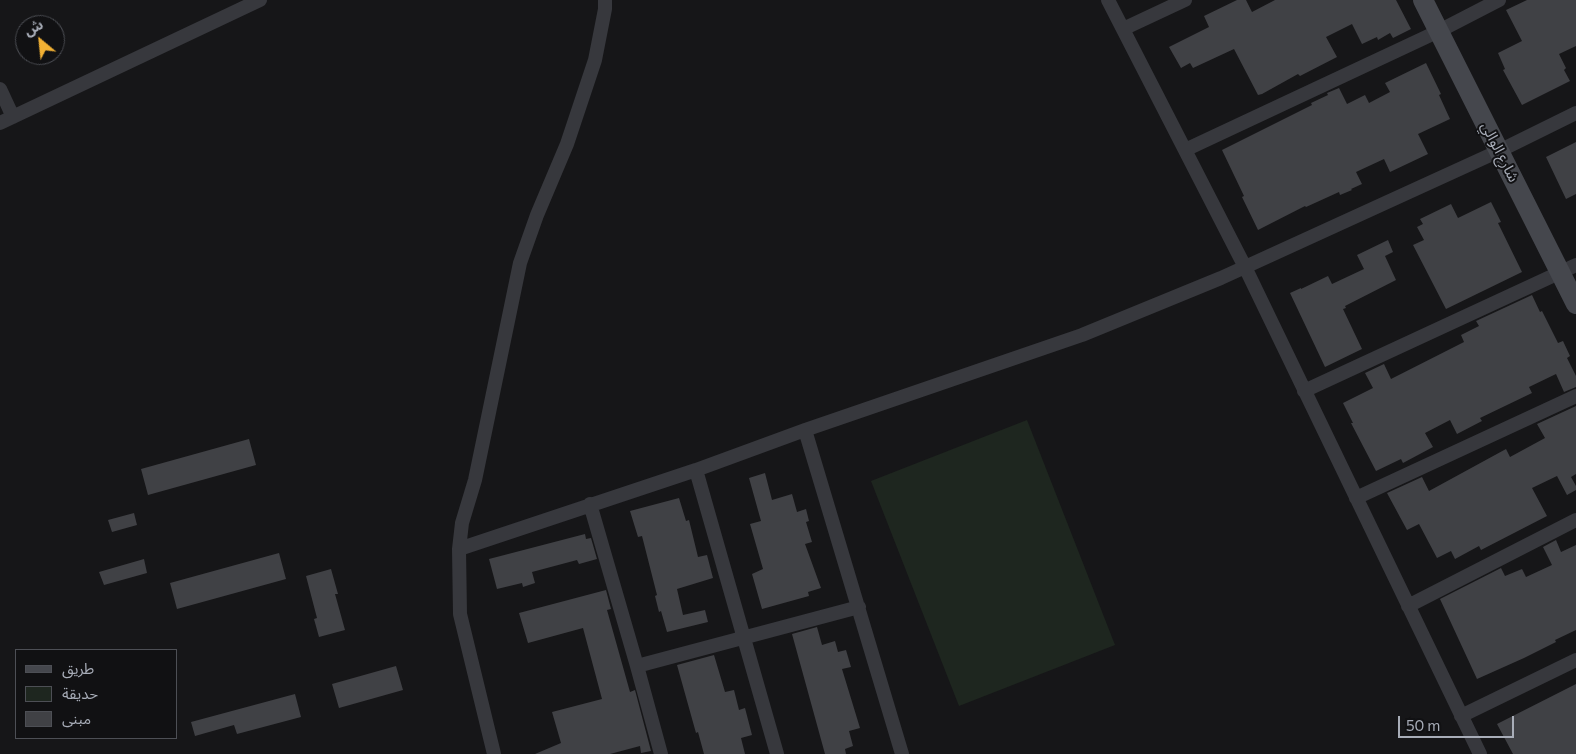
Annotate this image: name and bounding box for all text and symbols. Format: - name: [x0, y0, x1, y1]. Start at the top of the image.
- north arrow: [15, 15, 65, 65]
- text: ش: [21, 15, 46, 39]
- street label: شارع الوالي: [1477, 119, 1523, 185]
- legend: [15, 649, 178, 739]
- text: طريق: [62, 659, 94, 677]
- text: حديقة: [62, 684, 98, 702]
- scale bar: [1401, 706, 1517, 738]
- text: مبنى: [62, 709, 91, 727]
- text: 50 m: [1406, 716, 1440, 734]

